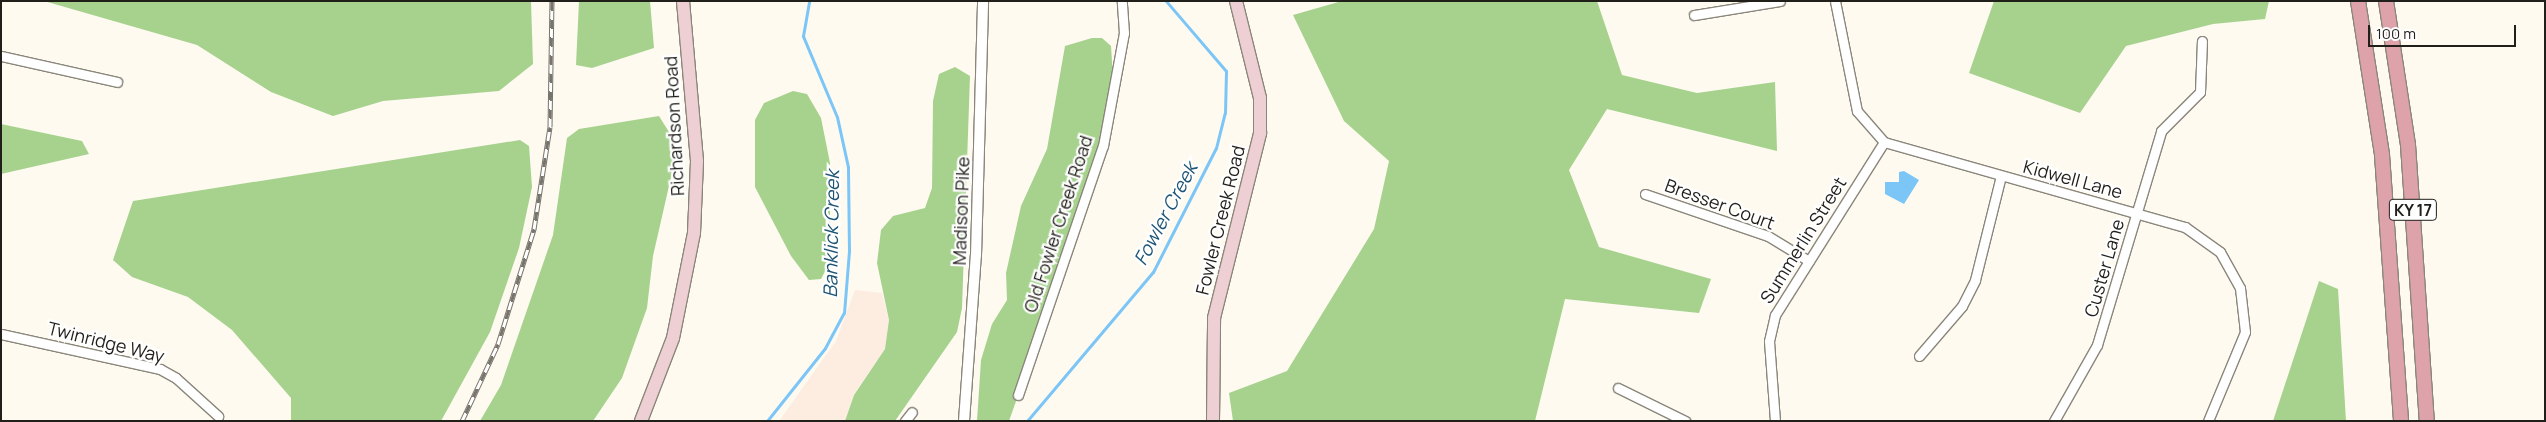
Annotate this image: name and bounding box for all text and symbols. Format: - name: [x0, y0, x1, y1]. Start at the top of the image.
- scale bar: [2371, 15, 2518, 47]
- text: 100 m: [2376, 23, 2416, 44]
- street label: Richardson Road: [660, 55, 688, 197]
- street label: Old Fowler Creek Road: [1019, 133, 1097, 315]
- street label: Fowler Creek Road: [1191, 143, 1249, 297]
- street label: Kidwell Lane: [2021, 155, 2125, 203]
- street label: Madison Pike: [948, 156, 974, 266]
- water label: Fowler Creek: [1129, 159, 1203, 269]
- water label: Banklick Creek: [819, 170, 845, 298]
- street label: Summerlin Street: [1755, 173, 1851, 307]
- street label: Bresser Court: [1662, 174, 1778, 234]
- road number: KY 17: [2388, 196, 2438, 224]
- street label: Custer Lane: [2080, 217, 2128, 319]
- street label: Twinridge Way: [45, 317, 167, 367]

